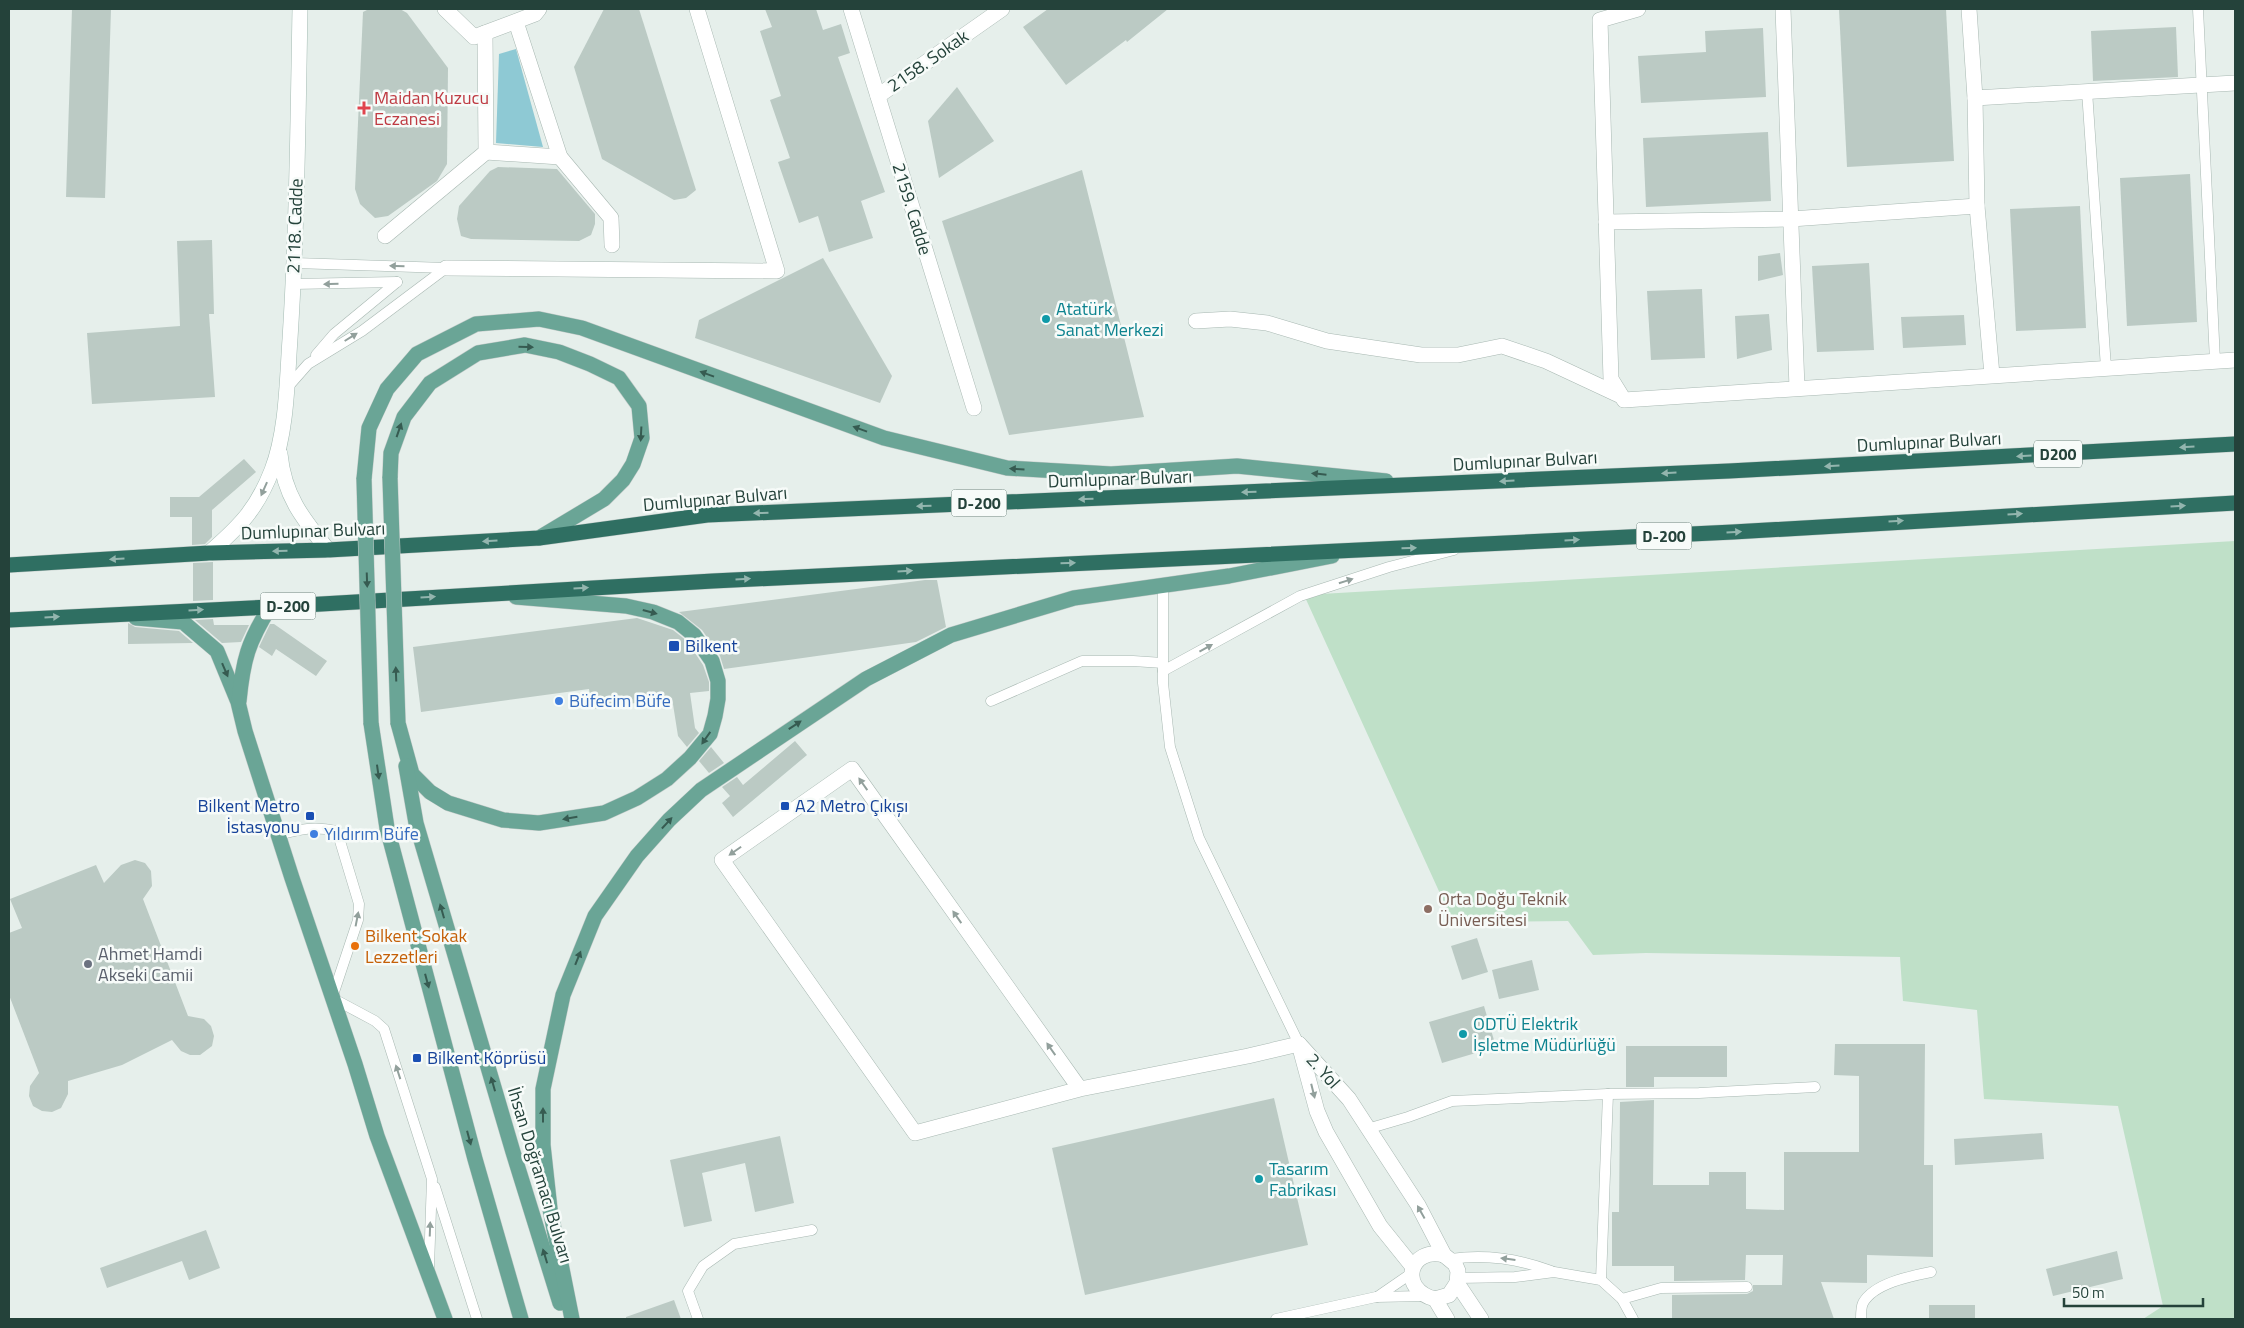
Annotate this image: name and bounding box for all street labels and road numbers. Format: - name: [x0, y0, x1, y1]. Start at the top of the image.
- street label: 2158. Sokak: [882, 22, 974, 99]
- street label: 2159. Cadde: [886, 159, 939, 258]
- street label: 2118. Cadde: [279, 178, 310, 274]
- street label: Dumlupınar Bulvarı: [1856, 424, 2002, 459]
- road number: D200: [2034, 440, 2082, 468]
- street label: Dumlupınar Bulvarı: [1452, 443, 1598, 478]
- street label: Dumlupınar Bulvarı: [1047, 462, 1193, 495]
- street label: Dumlupınar Bulvarı: [642, 479, 788, 518]
- road number: D-200: [952, 489, 1006, 516]
- street label: Dumlupınar Bulvarı: [240, 514, 386, 547]
- road number: D-200: [1636, 522, 1692, 550]
- road number: D-200: [260, 592, 316, 620]
- street label: 2. Yol: [1300, 1047, 1347, 1095]
- street label: İhsan Doğramacı Bulvarı: [501, 1083, 580, 1266]

